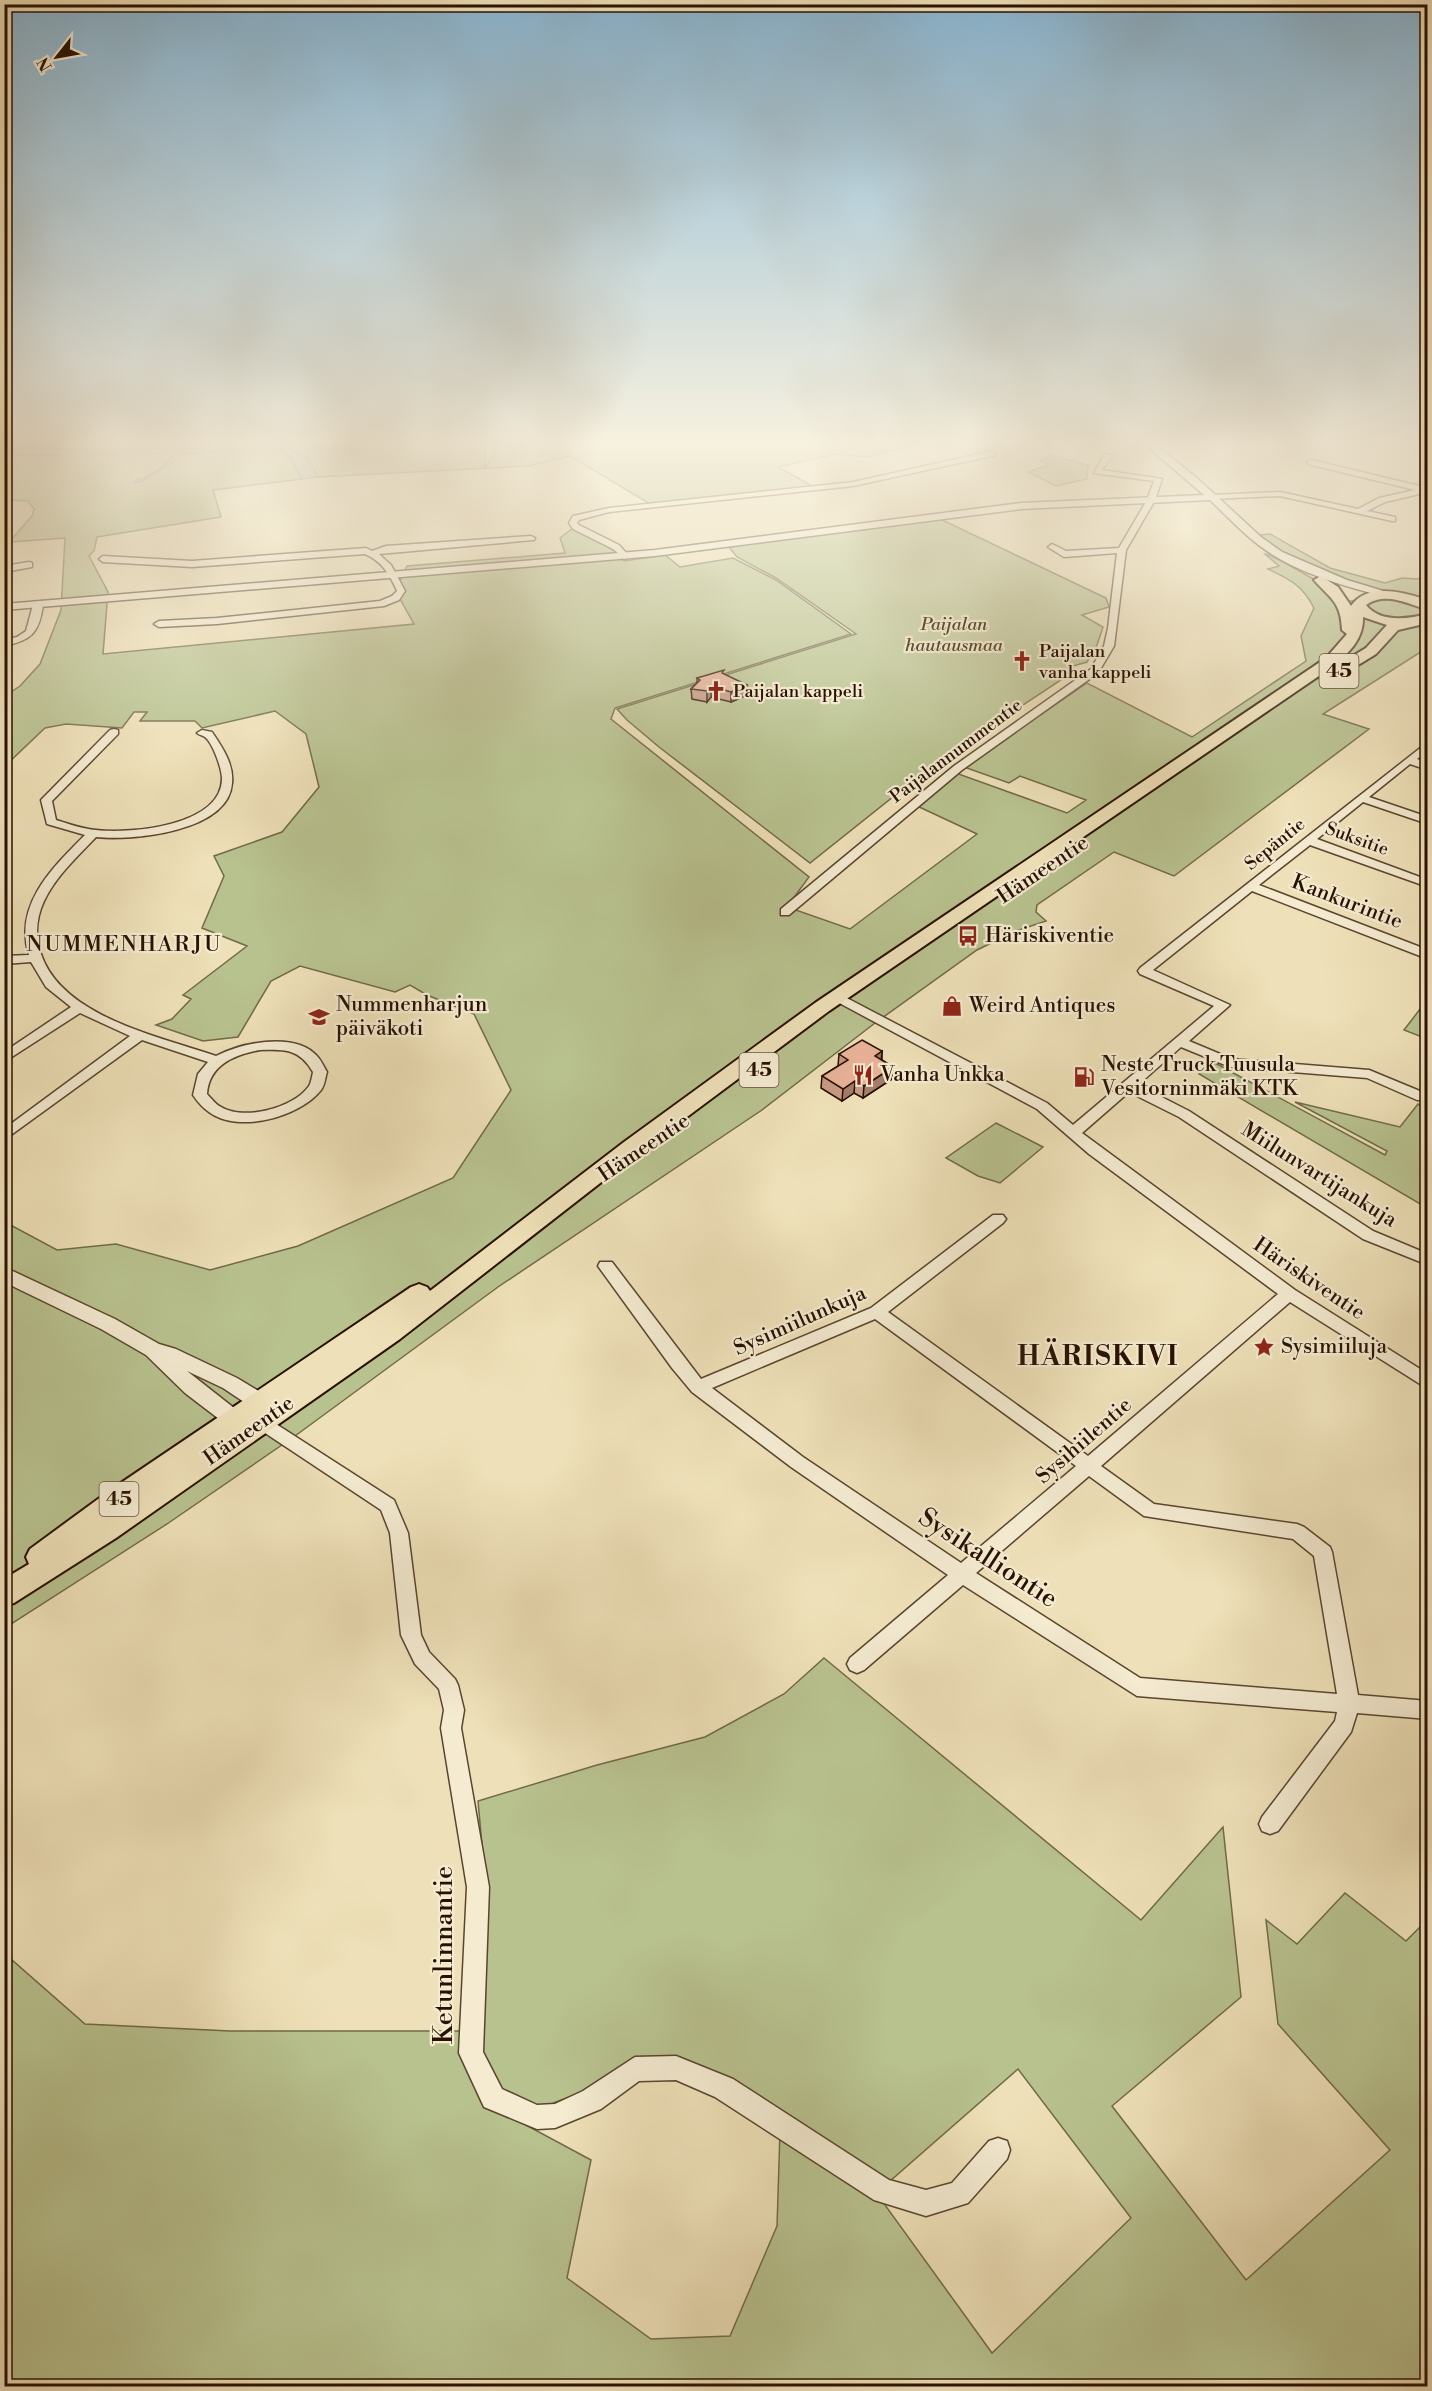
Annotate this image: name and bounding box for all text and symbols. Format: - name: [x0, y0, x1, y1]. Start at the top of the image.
- north arrow: [27, 27, 87, 87]
- text: N: [33, 53, 57, 75]
- park label: Paijalan hautausmaa: [905, 613, 1004, 657]
- place label: Paijalan vanha kappeli: [1038, 640, 1152, 684]
- church icon: Paijalan vanha kappeli: [1010, 649, 1034, 673]
- road number: 45: [1320, 654, 1358, 688]
- church icon: Paijalan kappeli: [704, 679, 728, 703]
- place label: Paijalan kappeli: [733, 680, 863, 703]
- street label: Paijalannummentie: [885, 694, 1027, 808]
- street label: Sepäntie: [1240, 813, 1310, 875]
- street label: Suksitie: [1322, 817, 1392, 861]
- street label: Hämeentie: [992, 830, 1094, 910]
- street label: Kankurintie: [1288, 869, 1406, 935]
- place label: Häriskiventie: [985, 923, 1114, 949]
- bus stop icon: Häriskiventie: [956, 924, 980, 948]
- district label: NUMMENHARJU: [26, 931, 222, 958]
- place label: Nummenharjun päiväkoti: [336, 992, 488, 1042]
- place label: Weird Antiques: [968, 993, 1115, 1019]
- shop icon: Weird Antiques: [940, 994, 964, 1018]
- school or university icon: Nummenharjun päiväkoti: [307, 1005, 331, 1029]
- place label: Neste Truck Tuusula Vesitorninmäki KTK: [1100, 1052, 1299, 1102]
- road number: 45: [740, 1053, 778, 1087]
- place label: Vanha Unkka: [879, 1062, 1005, 1088]
- restaurant icon: Vanha Unkka: [851, 1063, 875, 1087]
- fuel station icon: Neste Truck Tuusula Vesitorninmäki KTK: [1072, 1065, 1096, 1089]
- street label: Hämeentie: [593, 1108, 695, 1188]
- street label: Miilunvartijankuja: [1236, 1117, 1402, 1234]
- street label: Häriskiventie: [1248, 1232, 1370, 1326]
- street label: Sysimiilunkuja: [730, 1280, 871, 1362]
- place label: Sysimiiluja: [1281, 1334, 1387, 1360]
- place icon: Sysimiiluja: [1252, 1335, 1276, 1359]
- district label: HÄRISKIVI: [1017, 1337, 1179, 1374]
- street label: Hämeentie: [199, 1390, 299, 1472]
- street label: Sysihiilentie: [1031, 1392, 1137, 1490]
- road number: 45: [100, 1482, 138, 1516]
- street label: Sysikalliontie: [912, 1501, 1064, 1615]
- street label: Ketunlinnantie: [428, 1866, 460, 2044]

